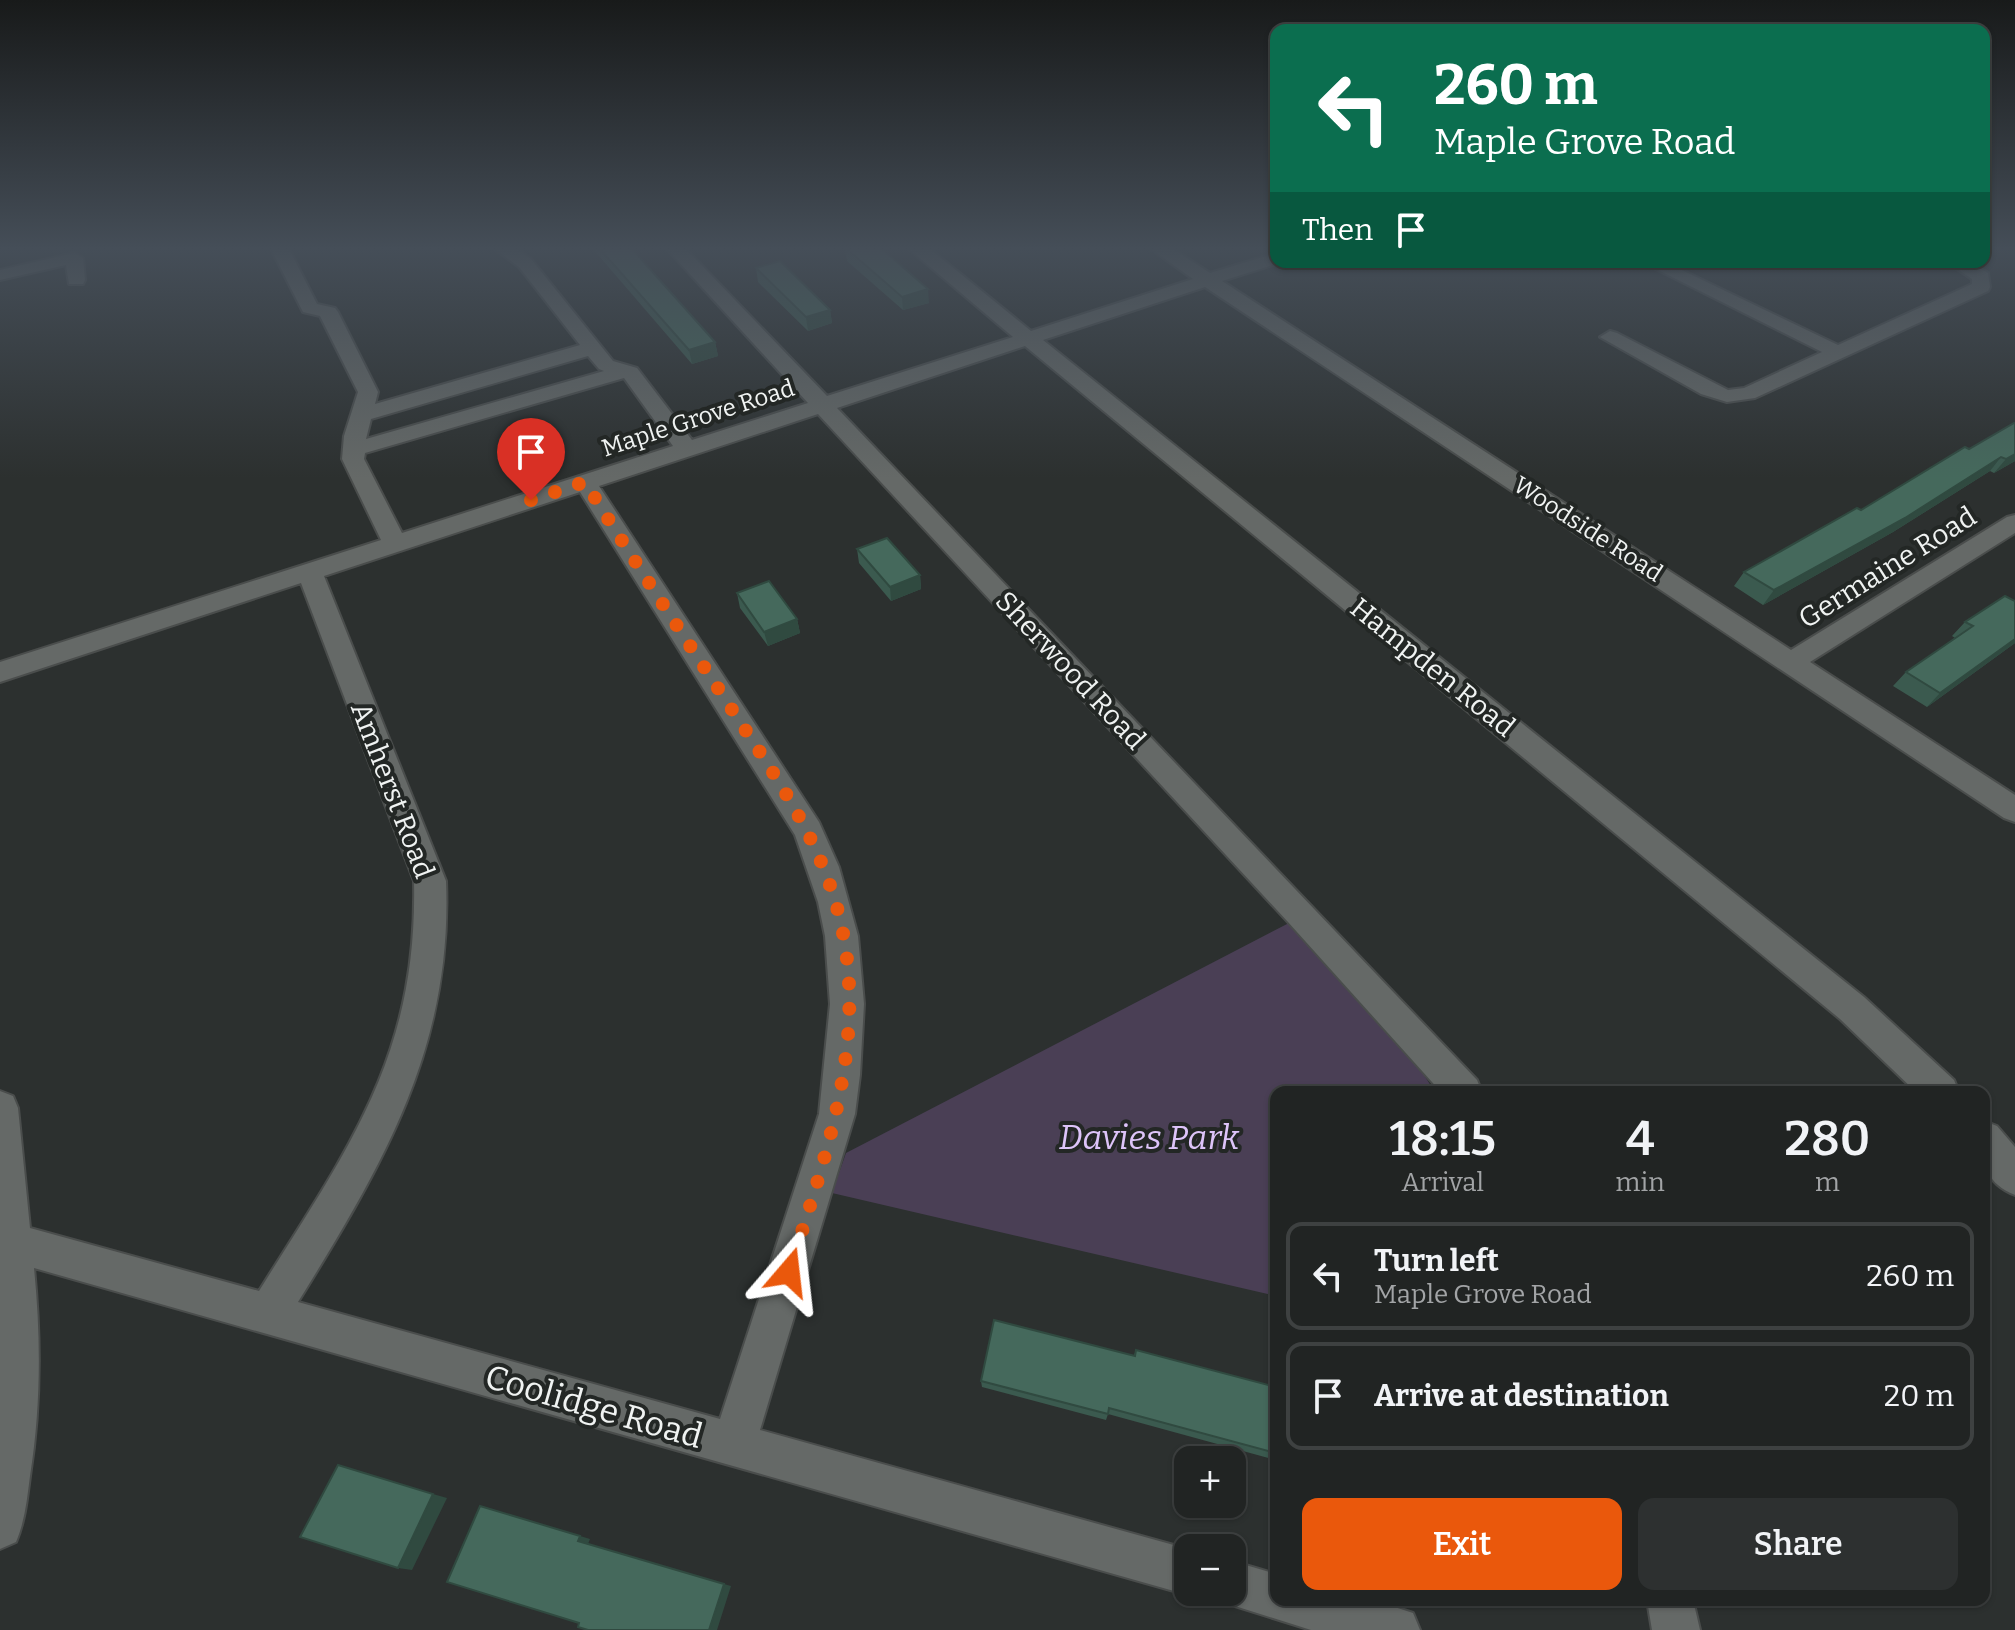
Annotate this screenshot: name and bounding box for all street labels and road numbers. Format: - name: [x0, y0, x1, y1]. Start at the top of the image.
- street label: Maple Grove Road: [598, 374, 798, 462]
- street label: Woodside Road: [1508, 470, 1668, 588]
- street label: Germaine Road: [1793, 500, 1982, 635]
- street label: Sherwood Road: [989, 584, 1152, 756]
- street label: Hampden Road: [1344, 591, 1521, 744]
- street label: Amherst Road: [344, 698, 441, 883]
- street label: Coolidge Road: [481, 1356, 707, 1457]

